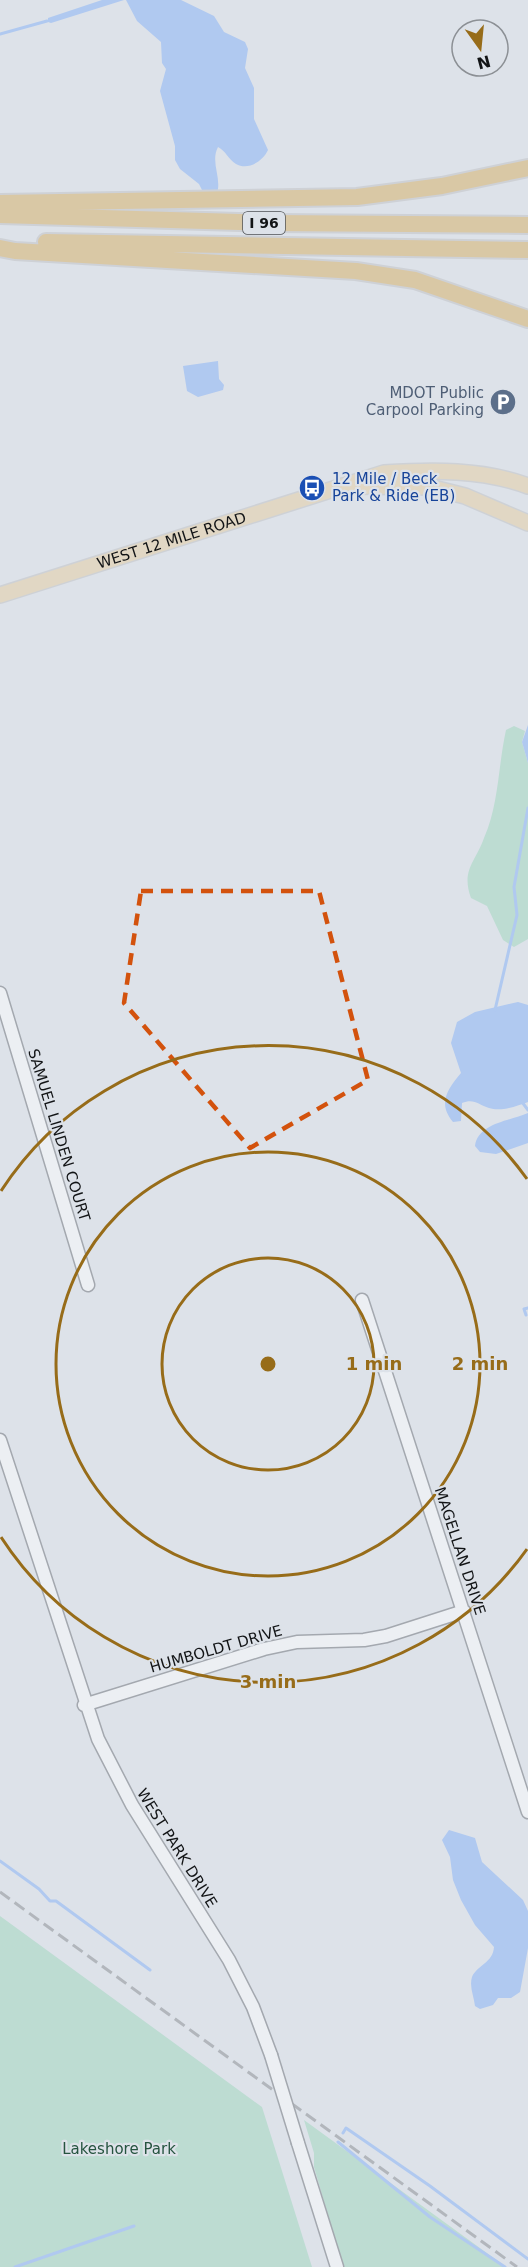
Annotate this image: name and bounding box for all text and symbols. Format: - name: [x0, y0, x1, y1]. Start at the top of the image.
- north arrow: [450, 18, 510, 78]
- text: N: [475, 51, 493, 73]
- road number: I 96: [243, 212, 285, 234]
- place label: MDOT Public Carpool Parking: [366, 384, 484, 419]
- parking icon: MDOT Public Carpool Parking: [488, 387, 518, 417]
- place label: 12 Mile / Beck Park & Ride (EB): [332, 470, 455, 505]
- bus stop icon: 12 Mile / Beck Park & Ride (EB): [297, 473, 327, 503]
- street label: WEST 12 MILE ROAD: [95, 508, 248, 573]
- street label: SAMUEL LINDEN COURT: [24, 1047, 94, 1224]
- text: 1 min: [346, 1353, 402, 1374]
- text: 2 min: [452, 1353, 508, 1374]
- centre of rings: [258, 1354, 278, 1374]
- street label: MAGELLAN DRIVE: [431, 1485, 489, 1617]
- street label: HUMBOLDT DRIVE: [148, 1621, 284, 1677]
- text: 3 min: [240, 1671, 296, 1692]
- street label: WEST PARK DRIVE: [133, 1785, 221, 1911]
- park label: Lakeshore Park: [62, 2140, 176, 2158]

